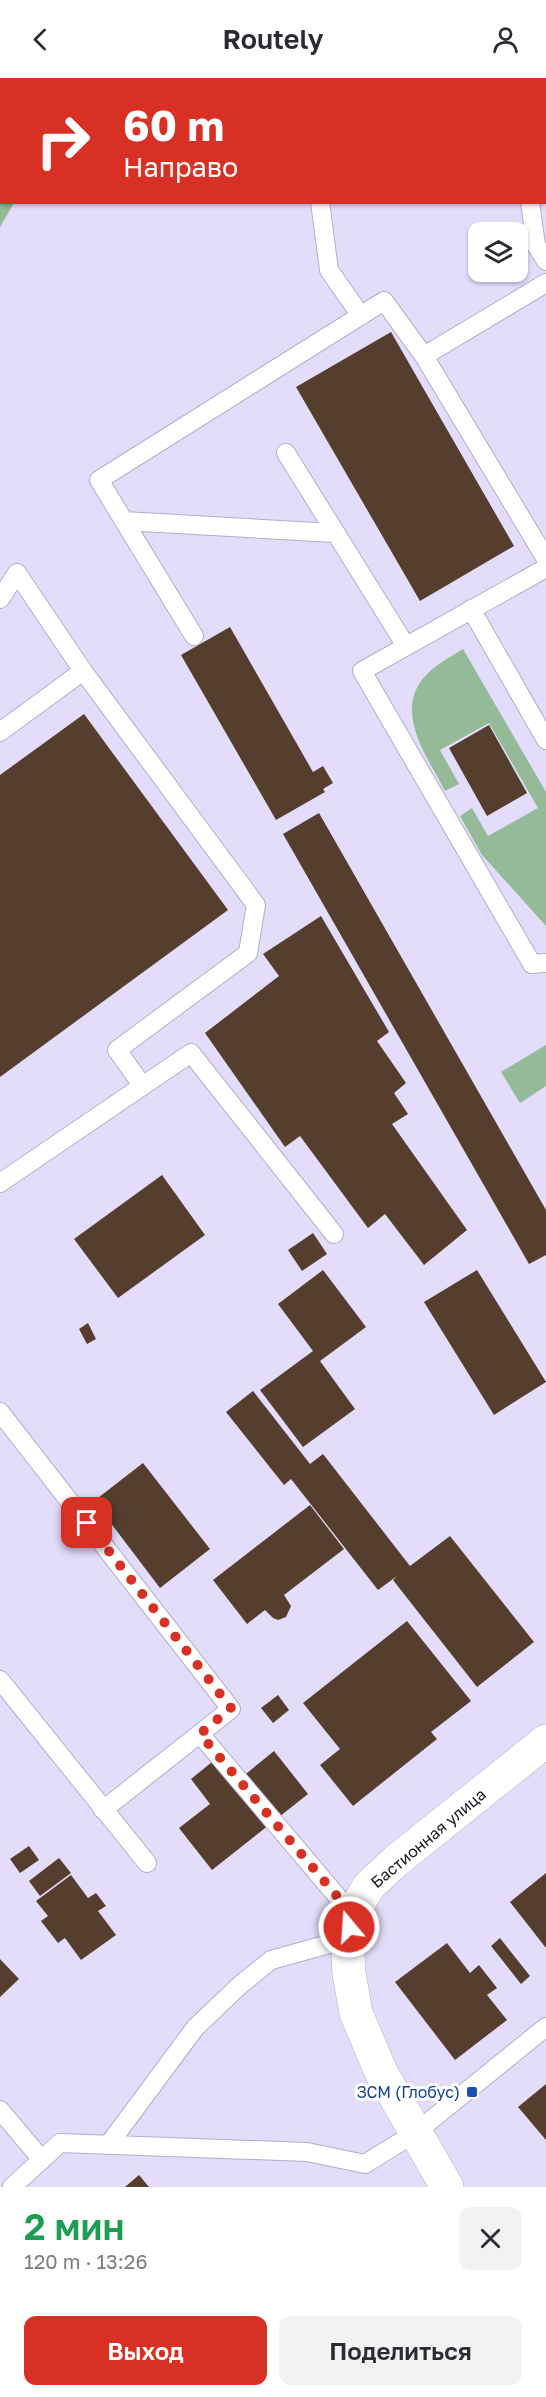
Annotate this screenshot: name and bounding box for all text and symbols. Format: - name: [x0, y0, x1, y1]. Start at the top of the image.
- icon: back: [24, 23, 57, 56]
- text: Routely: [223, 23, 323, 55]
- icon: person: [489, 23, 522, 56]
- text: 60 m: [123, 100, 224, 150]
- icon: right: [24, 102, 102, 180]
- text: Направо: [123, 151, 238, 183]
- map controls: [468, 222, 528, 282]
- button: layers: [468, 222, 528, 282]
- pin: [61, 1497, 112, 1548]
- icon: arrive: [70, 1506, 103, 1539]
- street label: Бастионная улица: [366, 1784, 490, 1892]
- position arrow: [317, 1895, 381, 1959]
- place label: ЗСМ (Глобус): [356, 2082, 460, 2102]
- marker: ЗСМ (Глобус): [465, 2085, 479, 2099]
- text: 2 мин: [24, 2205, 124, 2248]
- button: close: [459, 2207, 522, 2270]
- text: 120 m · 13:26: [24, 2249, 148, 2273]
- button: Выход: [24, 2316, 267, 2385]
- button: Поделиться: [279, 2316, 522, 2385]

